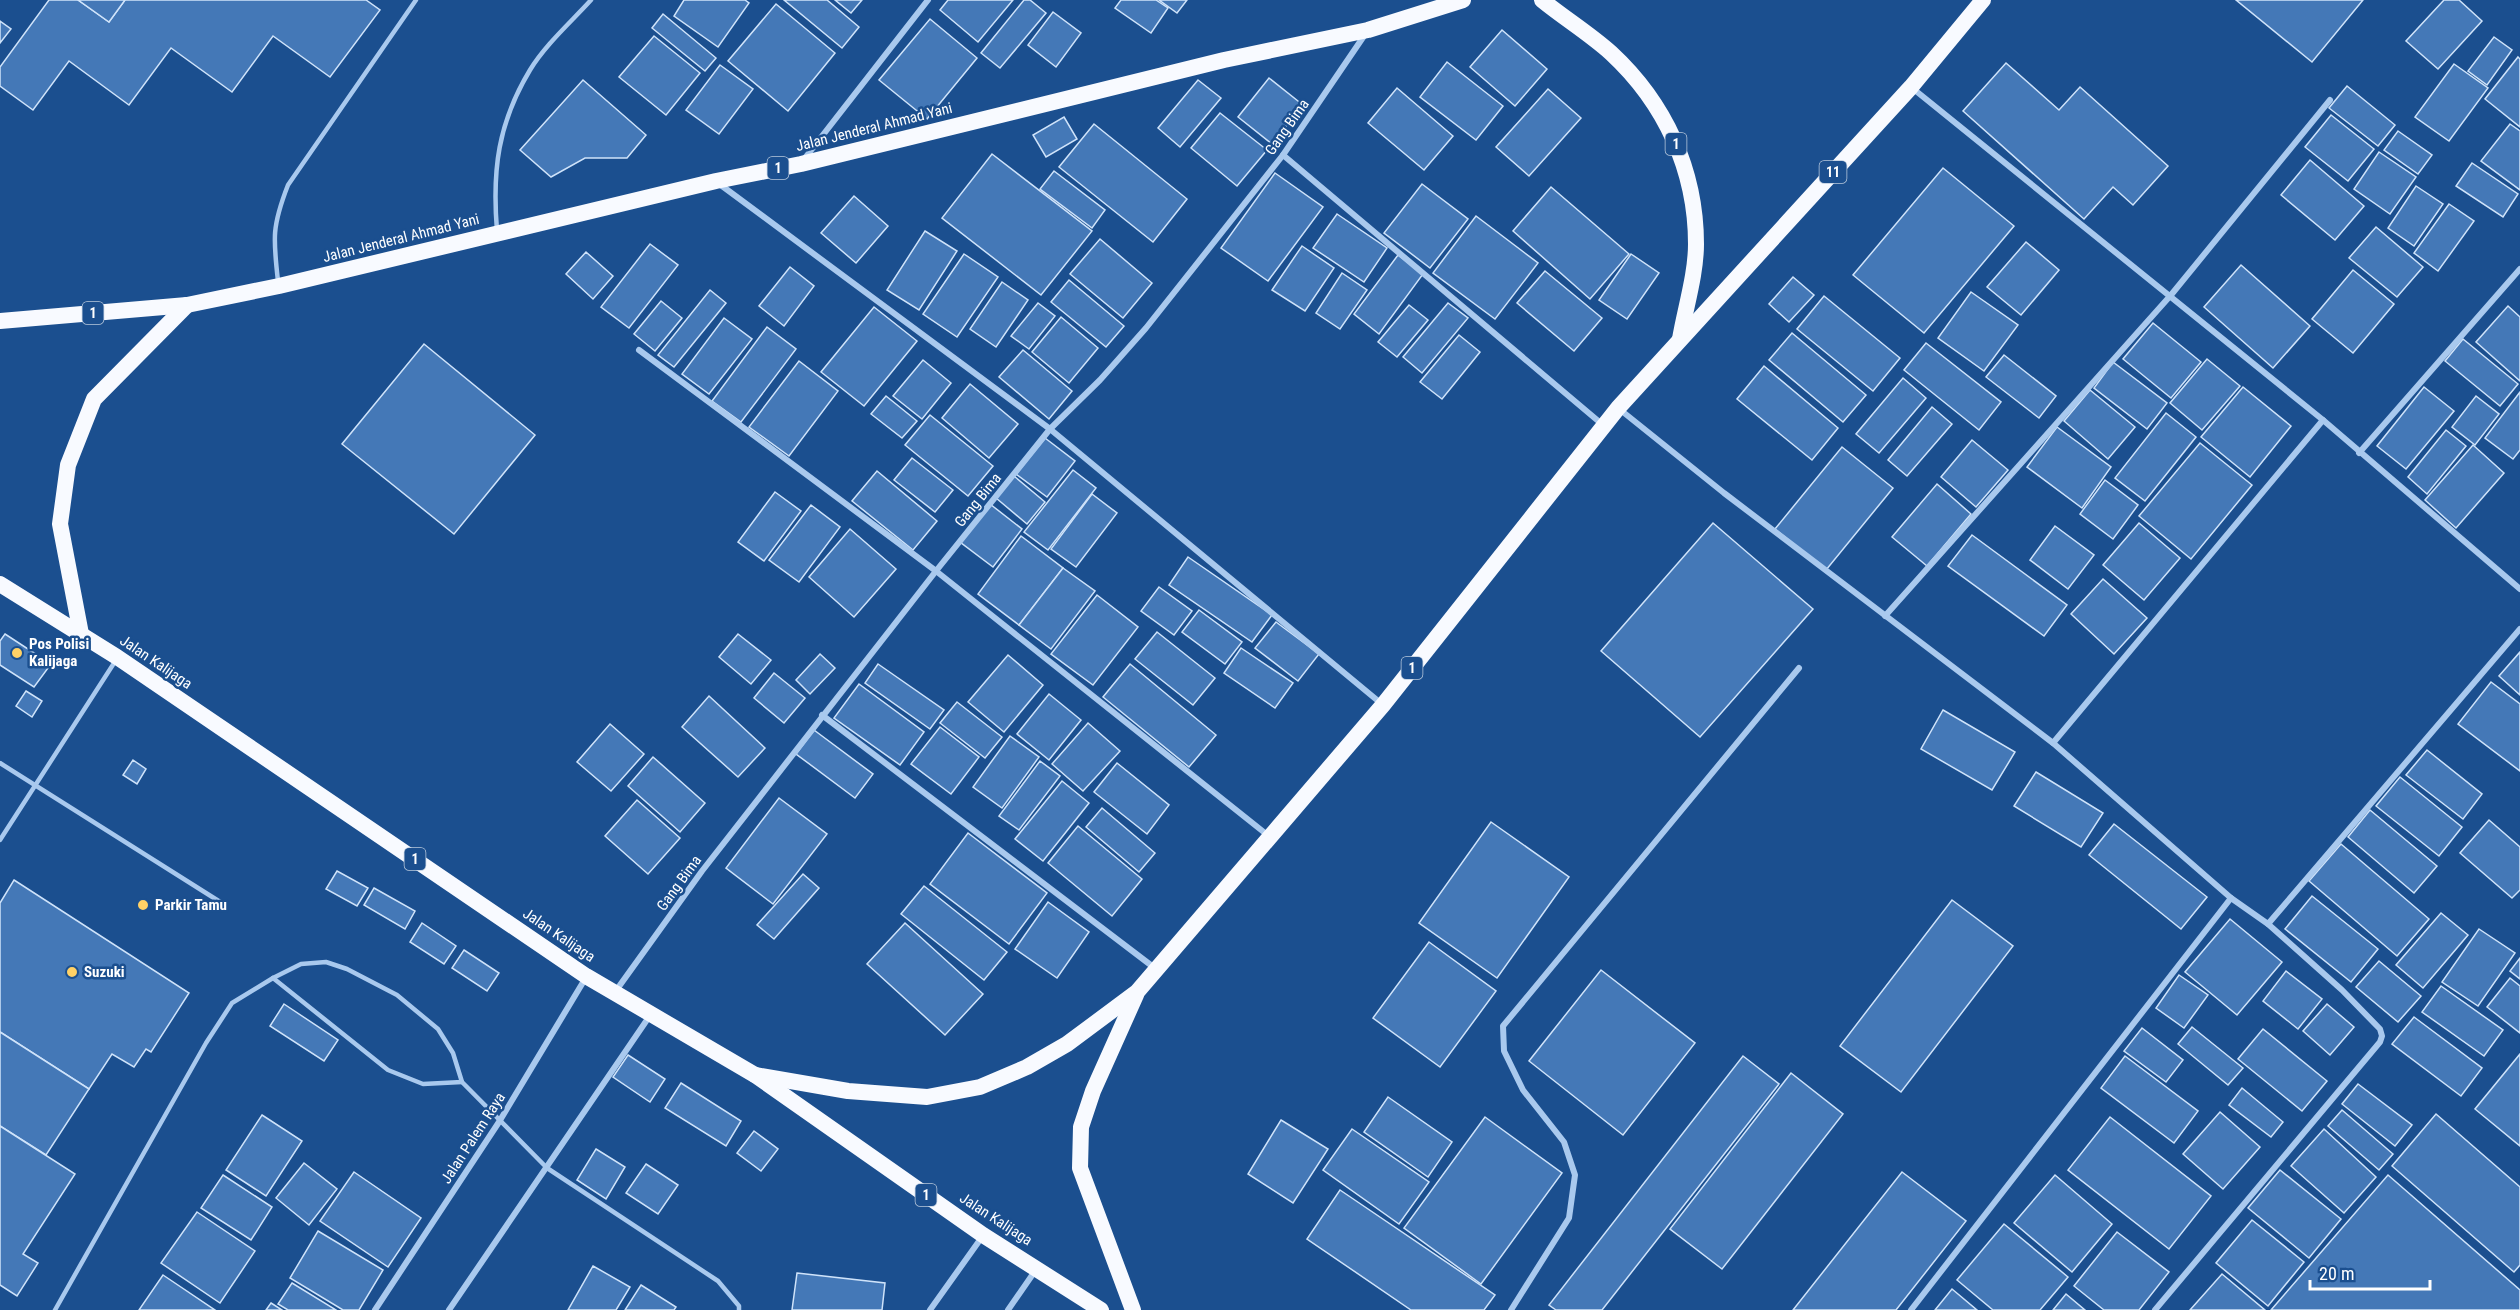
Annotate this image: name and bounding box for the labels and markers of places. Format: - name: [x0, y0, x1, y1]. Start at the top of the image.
- place label: Pos Polisi Kalijaga: [29, 635, 89, 670]
- marker: Pos Polisi Kalijaga: [10, 646, 24, 660]
- place label: Parkir Tamu: [155, 896, 227, 914]
- marker: Parkir Tamu: [136, 898, 150, 912]
- place label: Suzuki: [84, 963, 125, 981]
- marker: Suzuki: [65, 965, 79, 979]

